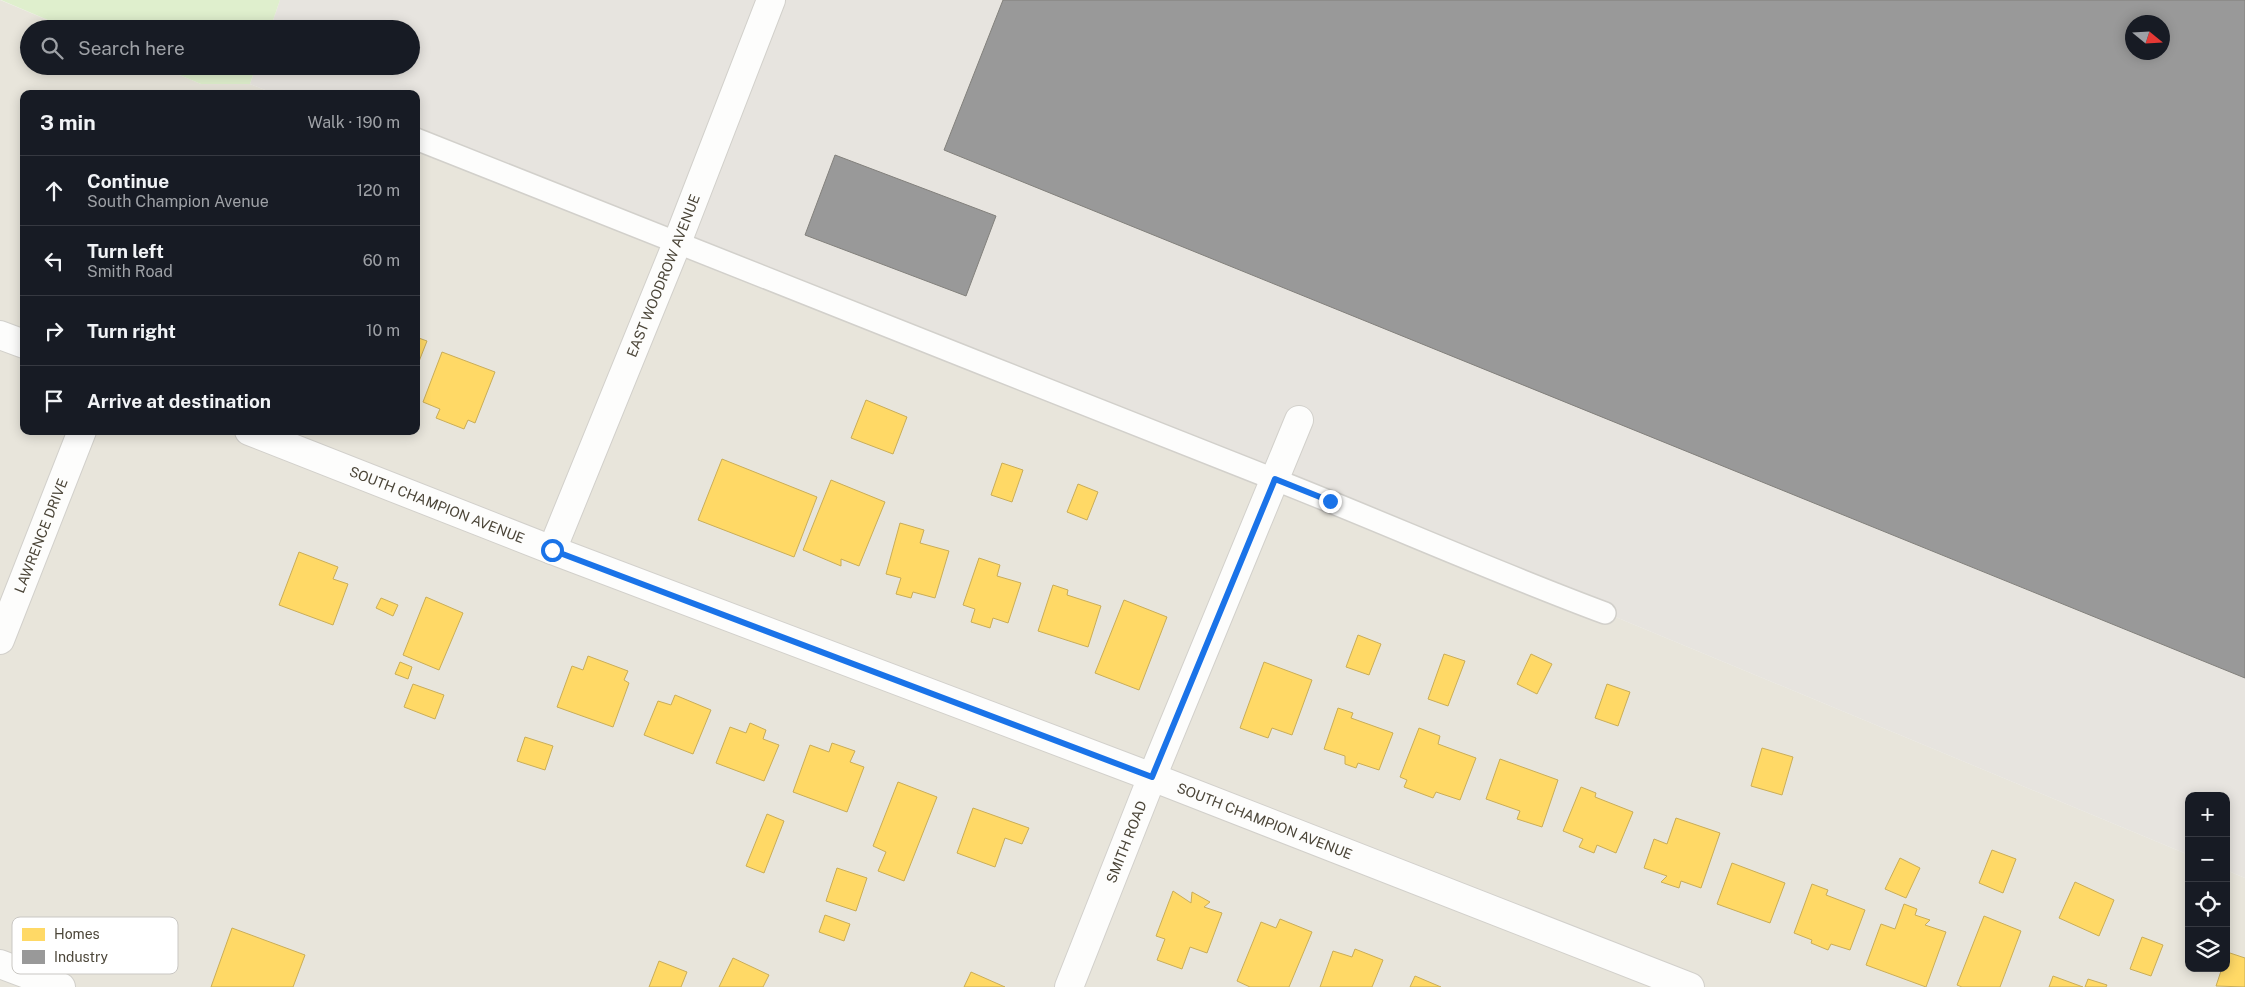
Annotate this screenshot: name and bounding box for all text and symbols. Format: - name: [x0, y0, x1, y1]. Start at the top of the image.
- north arrow: [2125, 15, 2170, 60]
- search box: [20, 20, 420, 75]
- icon: search: [38, 34, 66, 62]
- text: Search here: [78, 37, 185, 59]
- text: 3 min: [40, 110, 96, 135]
- text: Walk · 190 m: [308, 113, 400, 132]
- text: Continue: [87, 170, 169, 192]
- icon: ahead: [40, 177, 68, 205]
- text: 120 m: [356, 181, 400, 200]
- text: South Champion Avenue: [87, 192, 269, 211]
- street label: EAST WOODROW AVENUE: [623, 192, 703, 359]
- text: Turn left: [87, 240, 164, 262]
- icon: left: [40, 247, 68, 275]
- text: 60 m: [363, 251, 400, 270]
- text: Smith Road: [87, 262, 173, 281]
- icon: right: [40, 317, 68, 345]
- text: Turn right: [87, 320, 176, 342]
- text: 10 m: [366, 321, 400, 340]
- icon: arrive: [40, 387, 68, 415]
- text: Arrive at destination: [87, 390, 271, 412]
- street label: SOUTH CHAMPION AVENUE: [347, 463, 527, 546]
- street label: LAWRENCE DRIVE: [11, 476, 71, 595]
- route end: [1319, 490, 1342, 513]
- route start: [541, 539, 564, 562]
- street label: SOUTH CHAMPION AVENUE: [1175, 780, 1355, 862]
- map controls: [2185, 792, 2230, 972]
- button: +: [2185, 792, 2230, 837]
- street label: SMITH ROAD: [1103, 799, 1150, 885]
- button: −: [2185, 837, 2230, 882]
- button: locate: [2185, 882, 2230, 927]
- legend: [12, 917, 178, 974]
- text: Homes: [54, 926, 100, 942]
- button: layers: [2185, 927, 2230, 972]
- text: Industry: [54, 949, 109, 965]

